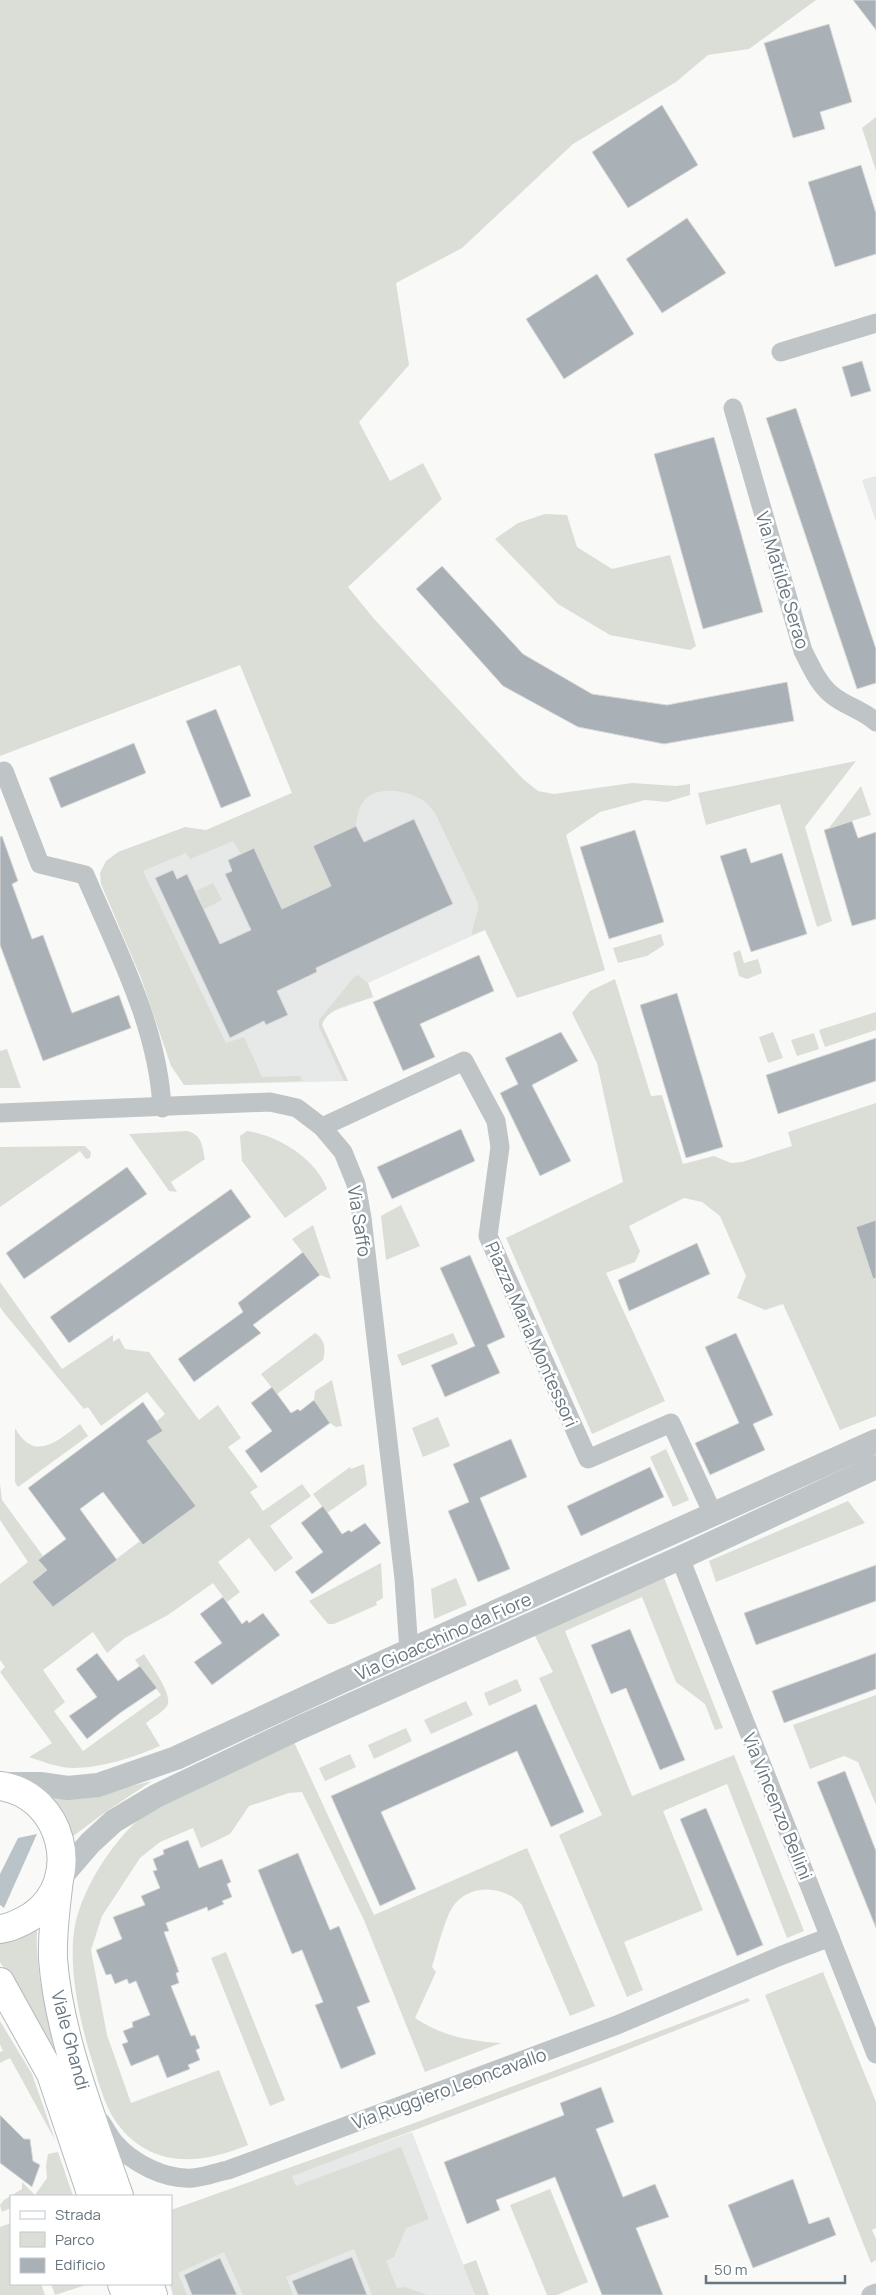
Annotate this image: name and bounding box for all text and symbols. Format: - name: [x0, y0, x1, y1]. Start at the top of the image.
- street label: Via Matilde Serao: [751, 508, 815, 652]
- street label: Via Saffo: [343, 1184, 377, 1258]
- street label: Piazza Maria Montessori: [480, 1237, 584, 1431]
- street label: Via Gioacchino da Fiore: [351, 1586, 535, 1686]
- street label: Via Vincenzo Bellini: [738, 1729, 818, 1883]
- street label: Viale Ghandi: [46, 1988, 96, 2092]
- street label: Via Ruggiero Leoncavallo: [349, 2042, 549, 2134]
- legend: [10, 2195, 172, 2285]
- text: Strada: [55, 2204, 101, 2225]
- text: Parco: [55, 2229, 94, 2250]
- scale bar: [706, 2252, 845, 2284]
- text: Edificio: [55, 2254, 106, 2275]
- text: 50 m: [714, 2259, 748, 2280]

